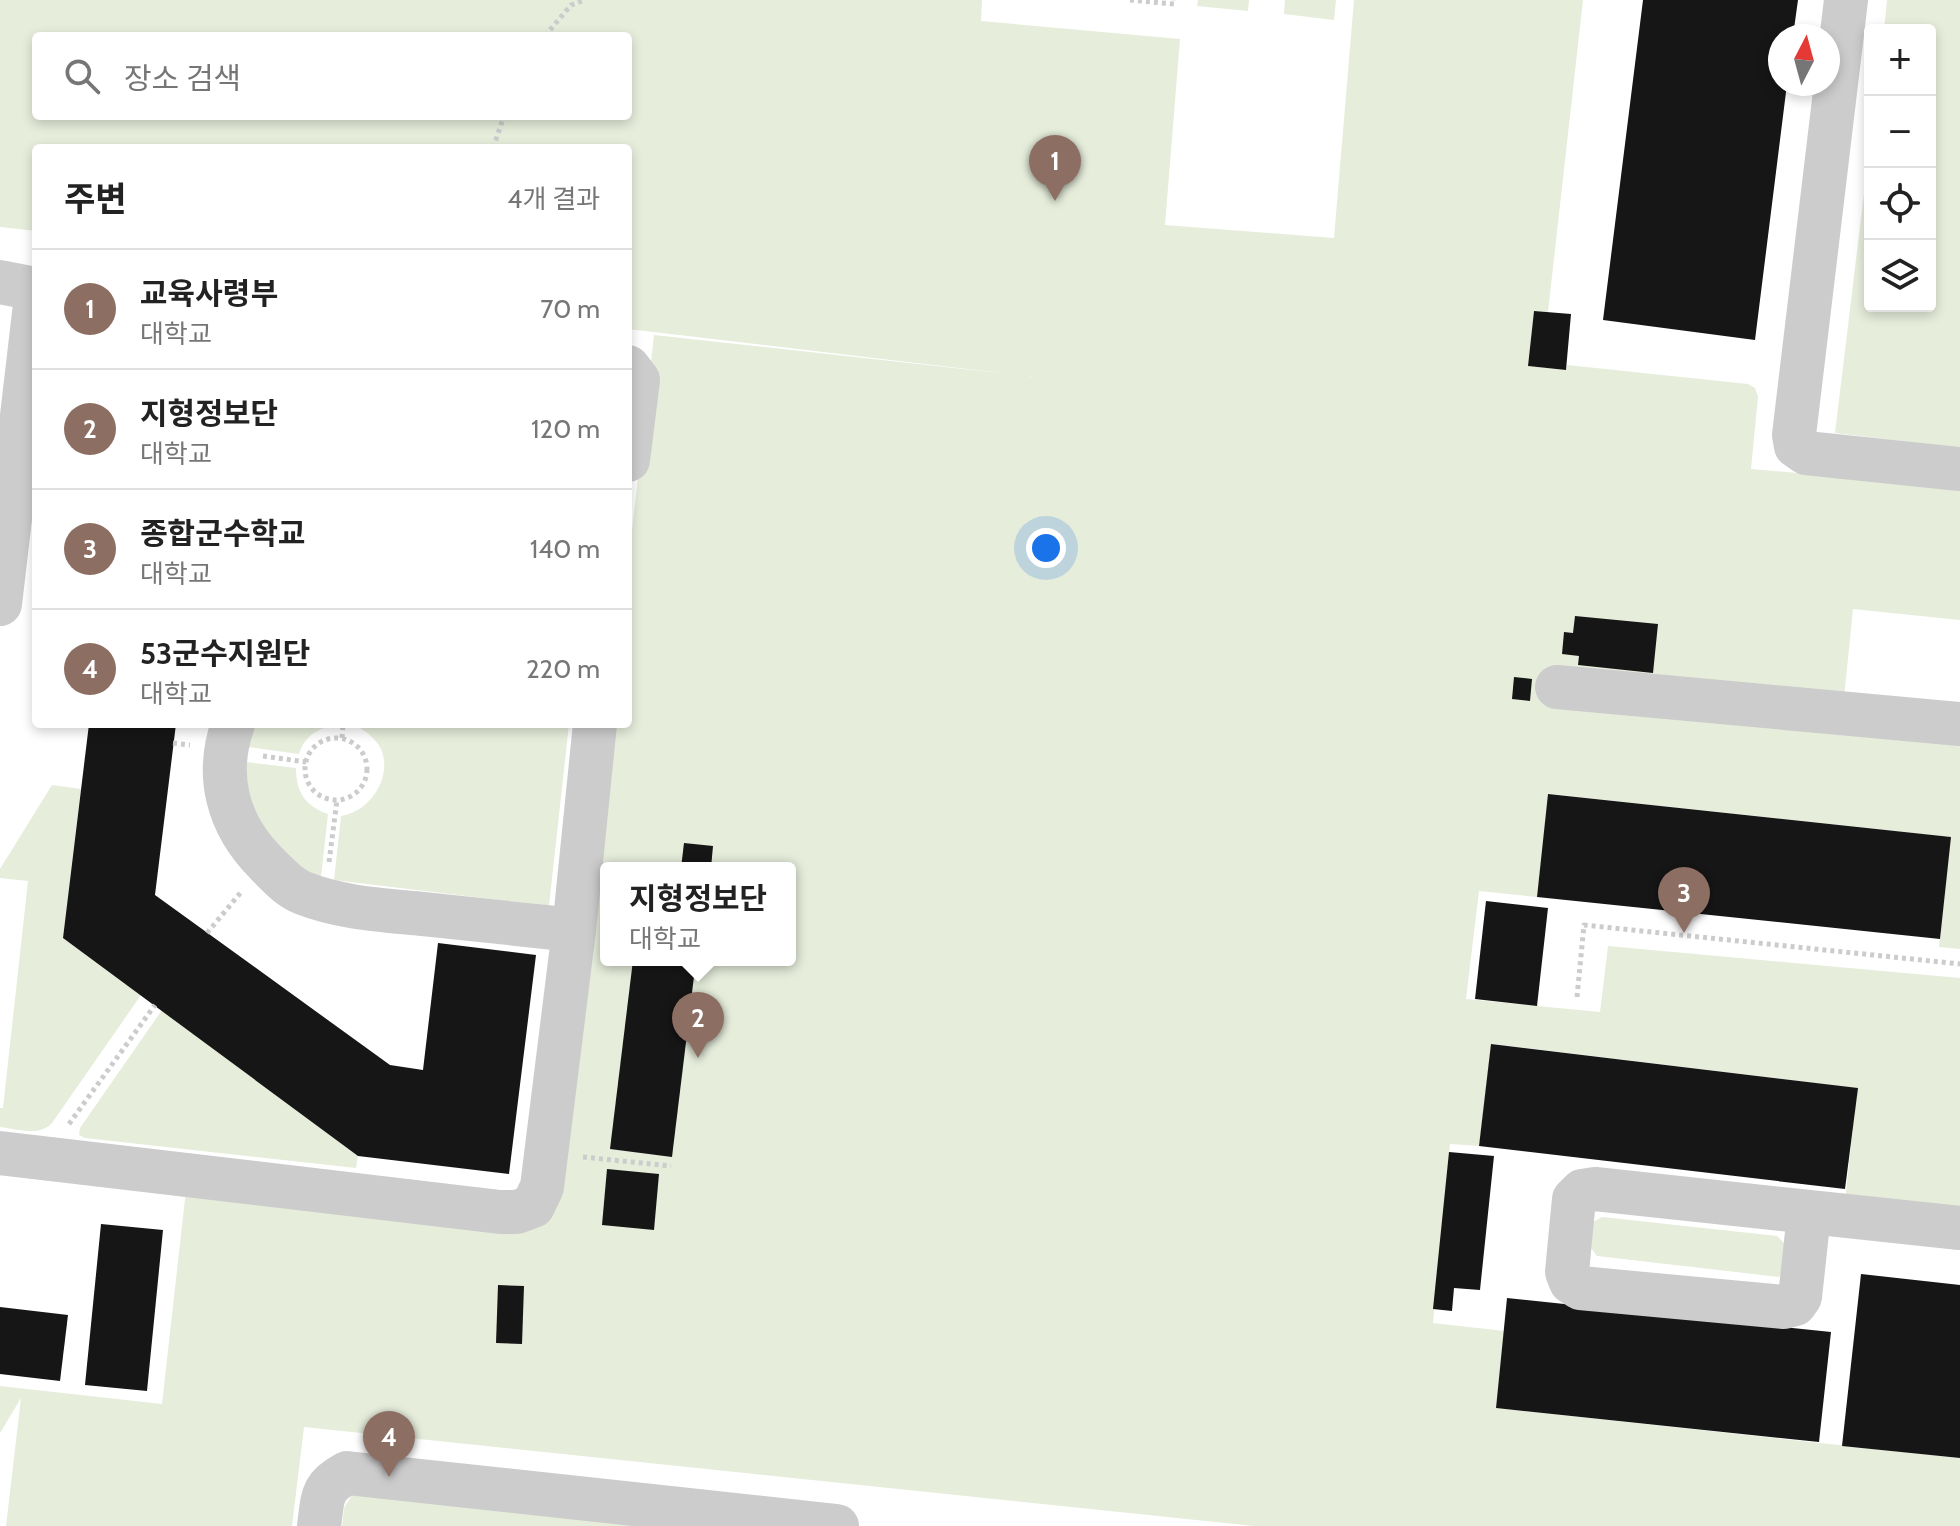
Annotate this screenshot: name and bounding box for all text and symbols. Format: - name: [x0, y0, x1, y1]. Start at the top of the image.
- north arrow: [1768, 24, 1840, 96]
- map controls: [1864, 24, 1936, 312]
- button: +: [1864, 24, 1936, 96]
- search box: [32, 32, 632, 120]
- icon: search: [60, 54, 104, 98]
- text: 장소 검색: [124, 60, 241, 97]
- button: −: [1864, 96, 1936, 168]
- pin: 1: [1029, 135, 1081, 201]
- button: locate: [1864, 168, 1936, 240]
- text: 주변: [64, 178, 127, 220]
- text: 4개 결과: [507, 183, 600, 215]
- button: layers: [1864, 240, 1936, 312]
- text: 교육사령부: [140, 275, 278, 312]
- text: 1: [85, 293, 95, 325]
- text: 70 m: [540, 293, 600, 325]
- text: 대학교: [140, 318, 212, 350]
- text: 지형정보단: [140, 395, 278, 432]
- text: 2: [83, 413, 97, 445]
- text: 120 m: [531, 413, 600, 445]
- text: 대학교: [140, 438, 212, 470]
- text: 종합군수학교: [140, 515, 306, 552]
- your location: [1026, 528, 1066, 568]
- text: 3: [83, 533, 97, 565]
- text: 140 m: [530, 533, 600, 565]
- text: 대학교: [140, 558, 212, 590]
- text: 53군수지원단: [140, 635, 310, 672]
- text: 4: [82, 653, 98, 685]
- text: 220 m: [526, 653, 600, 685]
- text: 대학교: [140, 678, 212, 710]
- popup: [600, 862, 796, 966]
- pin: 3: [1658, 867, 1710, 933]
- text: 지형정보단: [629, 880, 767, 917]
- text: 대학교: [629, 923, 701, 955]
- pin: 2: [672, 992, 724, 1058]
- pin: 4: [363, 1411, 415, 1477]

